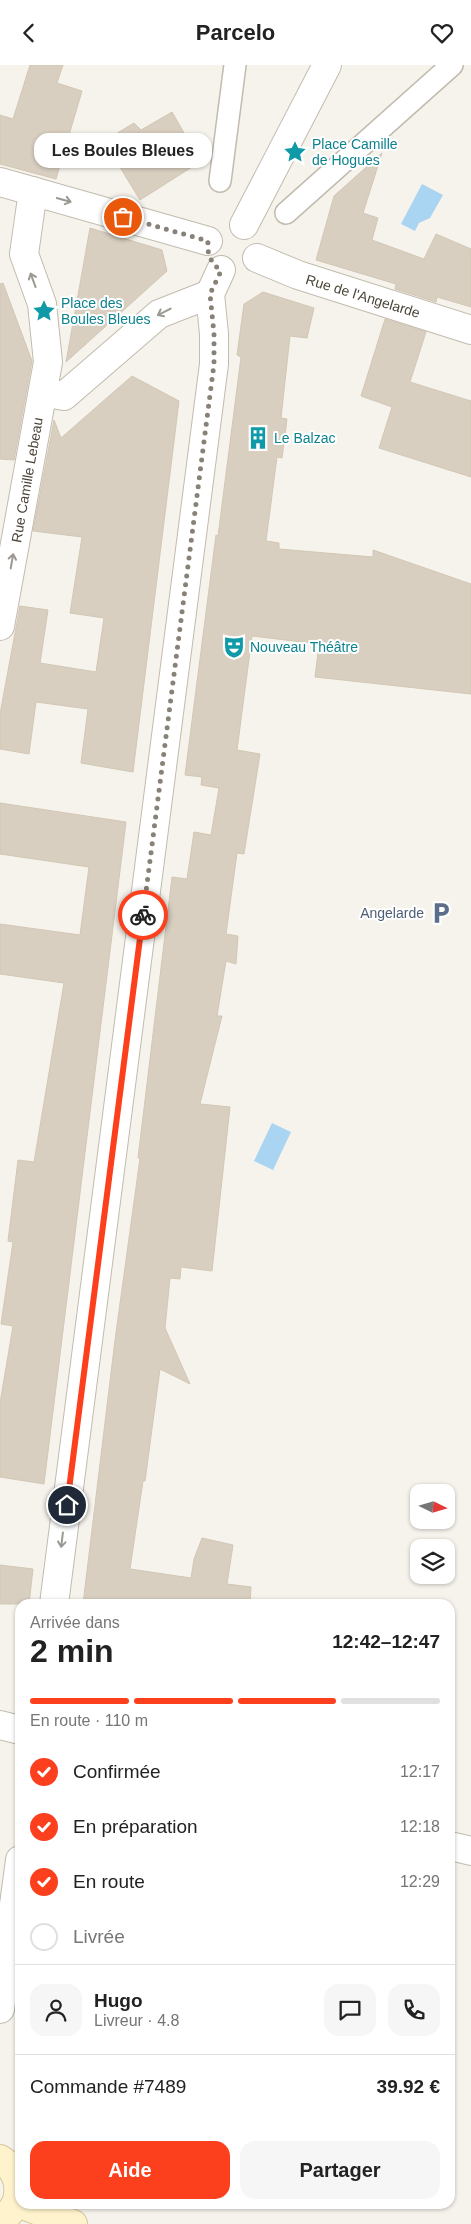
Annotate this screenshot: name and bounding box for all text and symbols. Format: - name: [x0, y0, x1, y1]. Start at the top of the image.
- icon: back: [15, 19, 43, 47]
- icon: heart: [428, 19, 456, 47]
- text: Parcelo: [196, 20, 275, 45]
- callout: Les Boules Bleues: [34, 132, 212, 167]
- place label: Place Camille de Hogues: [312, 136, 398, 168]
- place icon: Place Camille de Hogues: [282, 139, 308, 165]
- text: Les Boules Bleues: [52, 142, 194, 159]
- one-way arrow: [55, 196, 71, 205]
- pin: [102, 196, 144, 238]
- icon: bag: [109, 203, 137, 231]
- street label: Rue de l'Angelarde: [304, 271, 422, 321]
- one-way arrow: [28, 273, 37, 288]
- place label: Place des Boules Bleues: [61, 295, 151, 327]
- place icon: Place des Boules Bleues: [31, 298, 57, 324]
- one-way arrow: [157, 307, 172, 317]
- street label: Rue Camille Lebeau: [8, 416, 46, 544]
- building icon: Le Balzac: [245, 425, 271, 451]
- place label: Le Balzac: [274, 430, 335, 446]
- one-way arrow: [7, 554, 17, 570]
- theatre icon: Nouveau Théâtre: [221, 634, 247, 660]
- place label: Nouveau Théâtre: [250, 639, 358, 655]
- courier: [118, 890, 168, 940]
- parking icon: Angelarde: [428, 900, 454, 926]
- icon: bike: [129, 901, 157, 929]
- place label: Angelarde: [360, 905, 424, 921]
- pin: [46, 1484, 88, 1526]
- north arrow: [410, 1484, 455, 1529]
- map controls: [410, 1484, 455, 1584]
- icon: home: [53, 1491, 81, 1519]
- one-way arrow: [57, 1532, 67, 1548]
- button: layers: [410, 1539, 455, 1584]
- text: Arrivée dans: [30, 1614, 120, 1631]
- text: 12:42–12:47: [332, 1631, 440, 1652]
- text: 2 min: [30, 1633, 114, 1669]
- text: En route · 110 m: [30, 1712, 148, 1729]
- icon: check: [30, 1758, 58, 1786]
- text: Confirmée: [73, 1761, 161, 1782]
- text: 12:17: [400, 1763, 440, 1780]
- icon: check: [30, 1813, 58, 1841]
- text: En préparation: [73, 1816, 198, 1837]
- text: 12:18: [400, 1818, 440, 1835]
- icon: check: [30, 1868, 58, 1896]
- text: En route: [73, 1871, 145, 1892]
- text: 12:29: [400, 1873, 440, 1890]
- text: Livrée: [73, 1926, 125, 1947]
- button: person: [30, 1984, 82, 2036]
- button: chat: [324, 1984, 376, 2036]
- button: phone: [388, 1984, 440, 2036]
- text: Hugo: [94, 1990, 143, 2011]
- text: Livreur · 4.8: [94, 2012, 179, 2029]
- text: Commande #7489: [30, 2076, 186, 2097]
- text: 39.92 €: [377, 2076, 440, 2097]
- button: Aide: [30, 2141, 230, 2199]
- button: Partager: [240, 2141, 440, 2199]

